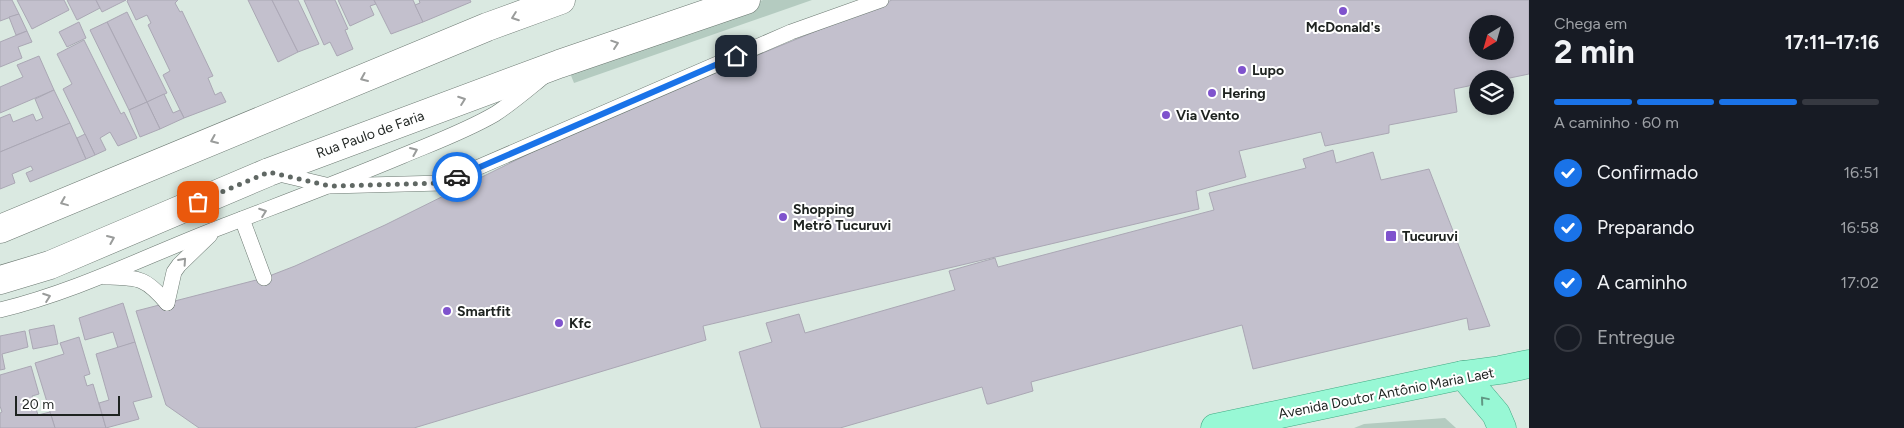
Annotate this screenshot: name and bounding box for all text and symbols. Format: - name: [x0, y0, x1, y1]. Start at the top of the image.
- marker: McDonald's: [1337, 5, 1349, 17]
- one-way arrow: [511, 11, 520, 21]
- text: Chega em: [1554, 14, 1627, 33]
- north arrow: [1469, 15, 1514, 60]
- map controls: [1469, 15, 1514, 115]
- place label: McDonald's: [1306, 19, 1381, 36]
- text: 17:11–17:16: [1785, 31, 1879, 54]
- text: 2 min: [1554, 33, 1635, 71]
- pin: [715, 35, 757, 77]
- one-way arrow: [610, 40, 618, 50]
- icon: home: [722, 42, 750, 70]
- place label: Lupo: [1252, 62, 1284, 79]
- marker: Lupo: [1236, 64, 1248, 76]
- button: layers: [1469, 70, 1514, 115]
- one-way arrow: [360, 72, 369, 82]
- place label: Hering: [1222, 85, 1266, 102]
- marker: Hering: [1206, 87, 1218, 99]
- one-way arrow: [457, 96, 466, 106]
- street label: Rua Paulo de Faria: [314, 107, 427, 162]
- place label: Via Vento: [1176, 107, 1239, 124]
- marker: Via Vento: [1160, 109, 1172, 121]
- text: A caminho · 60 m: [1554, 113, 1679, 132]
- one-way arrow: [210, 134, 219, 145]
- one-way arrow: [409, 147, 418, 157]
- courier: [432, 152, 482, 202]
- icon: check: [1554, 159, 1582, 187]
- text: Confirmado: [1597, 161, 1698, 184]
- icon: car: [443, 163, 471, 191]
- text: 16:51: [1843, 163, 1879, 182]
- pin: [177, 181, 219, 223]
- icon: bag: [184, 188, 212, 216]
- one-way arrow: [60, 196, 69, 207]
- place label: Shopping Metrô Tucuruvi: [793, 201, 891, 234]
- one-way arrow: [258, 207, 267, 218]
- marker: Shopping Metrô Tucuruvi: [777, 211, 789, 223]
- icon: check: [1554, 214, 1582, 242]
- text: Preparando: [1597, 216, 1695, 239]
- text: 16:58: [1840, 218, 1879, 237]
- place label: Tucuruvi: [1402, 228, 1458, 245]
- marker: Tucuruvi: [1384, 229, 1398, 243]
- one-way arrow: [106, 234, 115, 245]
- one-way arrow: [177, 258, 186, 267]
- icon: check: [1554, 269, 1582, 297]
- text: A caminho: [1597, 271, 1687, 294]
- text: 17:02: [1841, 273, 1879, 292]
- one-way arrow: [42, 293, 51, 303]
- place label: Smartfit: [457, 303, 511, 320]
- marker: Smartfit: [441, 305, 453, 317]
- place label: Kfc: [569, 315, 592, 332]
- marker: Kfc: [553, 317, 565, 329]
- text: Entregue: [1597, 326, 1675, 349]
- street label: Avenida Doutor Antônio Maria Laet: [1277, 364, 1495, 423]
- scale bar: [15, 393, 120, 416]
- text: 20 m: [22, 396, 54, 413]
- one-way arrow: [1481, 397, 1490, 406]

